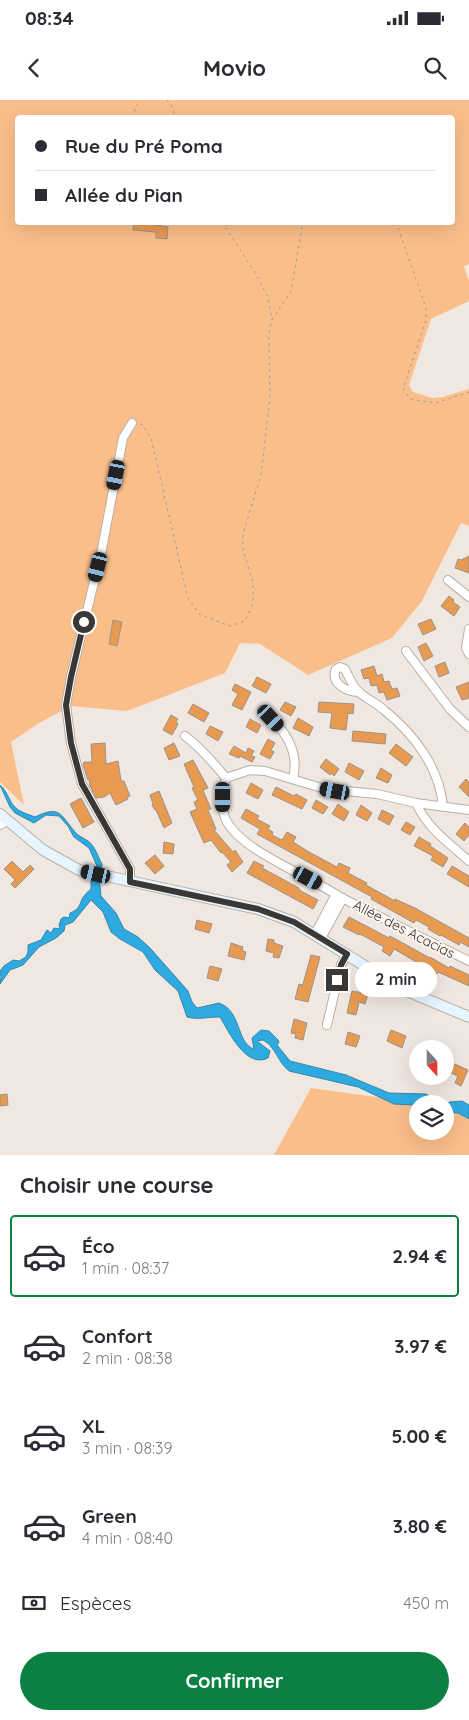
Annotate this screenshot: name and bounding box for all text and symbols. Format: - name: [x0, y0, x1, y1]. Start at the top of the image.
- text: 08:34: [25, 6, 74, 30]
- icon: back: [20, 54, 48, 82]
- text: Movio: [203, 54, 266, 82]
- icon: search: [421, 54, 449, 82]
- text: Rue du Pré Poma: [65, 134, 223, 158]
- text: Allée du Pian: [65, 183, 183, 207]
- car: [105, 459, 126, 491]
- car: [87, 551, 108, 583]
- route start: [73, 611, 95, 633]
- car: [255, 702, 286, 734]
- car: [318, 781, 351, 801]
- car: [215, 782, 230, 812]
- car: [79, 863, 112, 885]
- car: [291, 864, 324, 892]
- street label: Allée des Acacias: [350, 896, 458, 962]
- callout: 2 min: [354, 962, 437, 998]
- route end: [326, 969, 348, 991]
- text: 2 min: [375, 969, 417, 989]
- north arrow: [409, 1040, 454, 1085]
- map controls: [409, 1040, 454, 1140]
- button: layers: [409, 1095, 454, 1140]
- text: Choisir une course: [20, 1171, 214, 1199]
- icon: car: [22, 1234, 67, 1279]
- text: Éco: [82, 1234, 115, 1258]
- text: 2.94 €: [392, 1244, 447, 1268]
- text: 1 min · 08:37: [82, 1258, 169, 1278]
- icon: car: [22, 1324, 67, 1369]
- text: Confort: [82, 1324, 153, 1348]
- text: 3.97 €: [394, 1334, 447, 1358]
- text: 2 min · 08:38: [82, 1348, 173, 1368]
- icon: car: [22, 1414, 67, 1459]
- text: XL: [82, 1414, 105, 1438]
- text: 5.00 €: [392, 1424, 447, 1448]
- text: 3 min · 08:39: [82, 1438, 172, 1458]
- icon: car: [22, 1504, 67, 1549]
- text: Green: [82, 1504, 137, 1528]
- text: 3.80 €: [393, 1514, 447, 1538]
- text: 4 min · 08:40: [82, 1528, 173, 1548]
- icon: cash: [20, 1589, 48, 1617]
- text: Espèces: [60, 1591, 131, 1615]
- text: 450 m: [403, 1593, 449, 1613]
- button: Confirmer: [20, 1652, 449, 1710]

